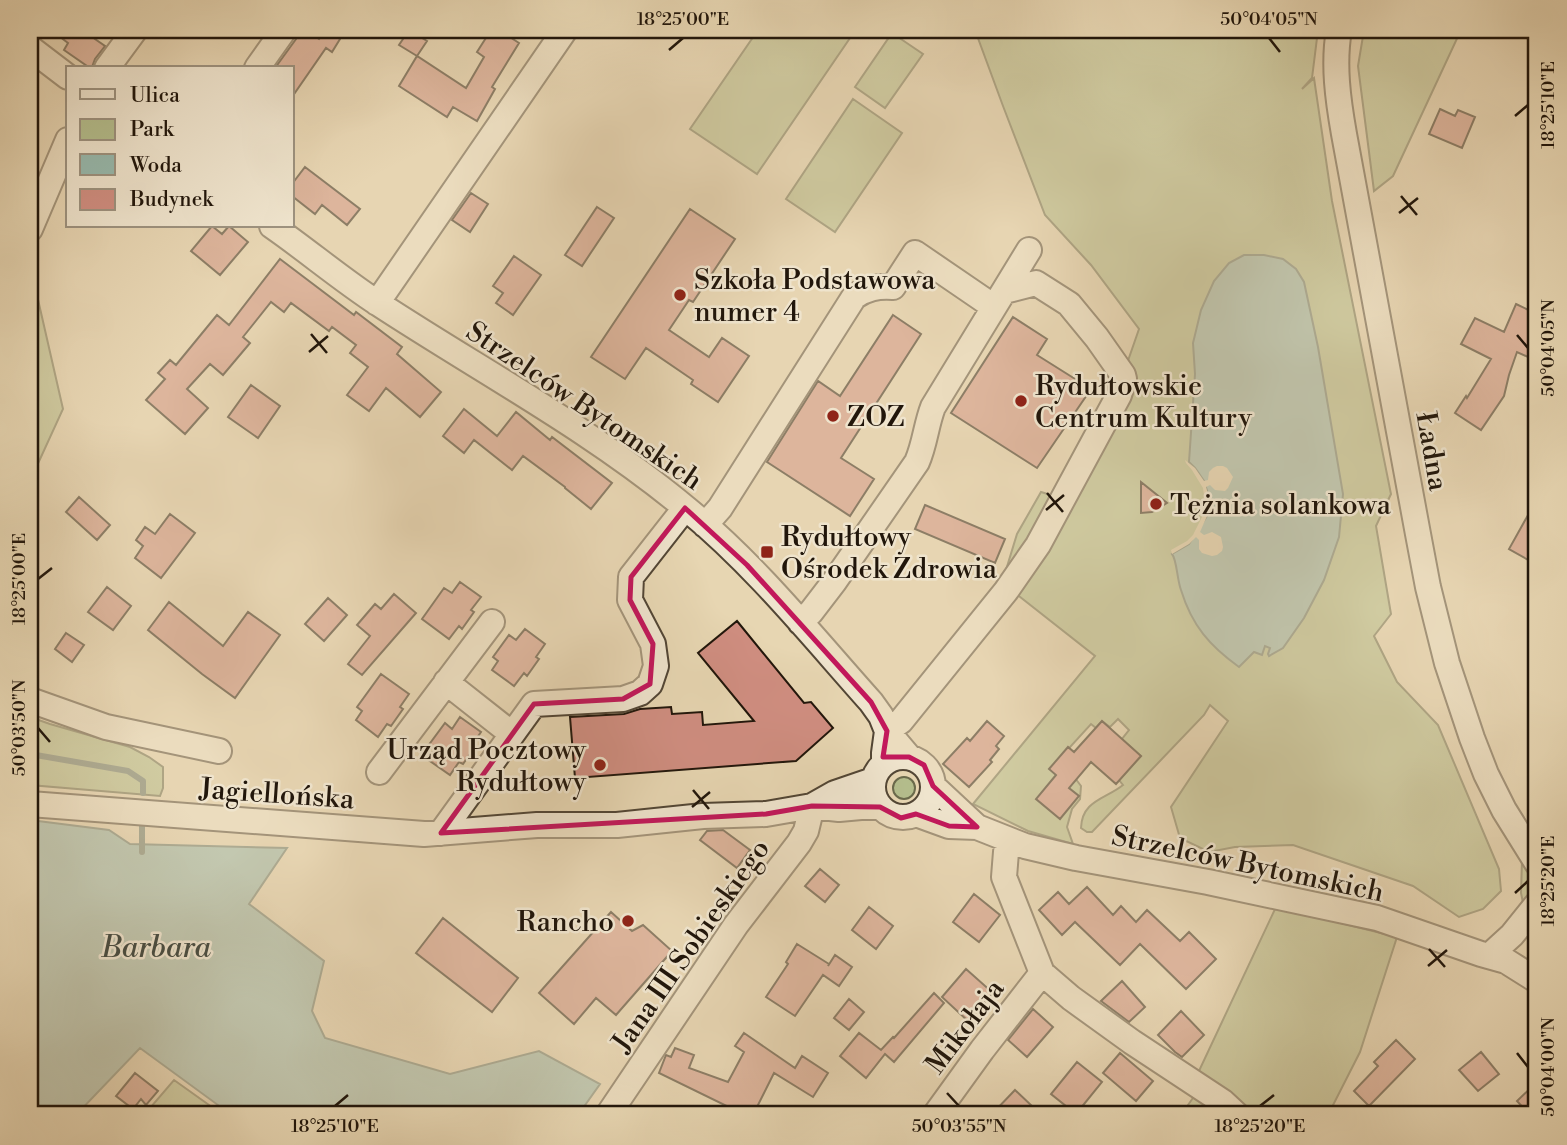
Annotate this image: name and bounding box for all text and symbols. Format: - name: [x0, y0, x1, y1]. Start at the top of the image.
- text: 18°25'00"E: [637, 8, 729, 31]
- text: 50°04'05"N: [1220, 8, 1318, 31]
- text: 18°25'10"E: [1537, 61, 1560, 149]
- legend: [66, 66, 294, 228]
- text: Ulica: [130, 83, 180, 109]
- text: Park: [130, 117, 175, 143]
- text: Woda: [129, 153, 182, 179]
- text: Budynek: [129, 187, 214, 213]
- place label: Szkoła Podstawowa numer 4: [694, 263, 936, 330]
- marker: Szkoła Podstawowa numer 4: [672, 287, 688, 303]
- text: 50°04'05"N: [1537, 299, 1560, 397]
- street label: Strzelców Bytomskich: [459, 314, 709, 499]
- place label: Rydułtowskie Centrum Kultury: [1035, 369, 1252, 436]
- marker: Rydułtowskie Centrum Kultury: [1013, 393, 1029, 409]
- place label: ZOZ: [847, 400, 905, 435]
- marker: ZOZ: [825, 408, 841, 424]
- street label: Ładna: [1407, 409, 1456, 494]
- place label: Tężnia solankowa: [1170, 488, 1392, 523]
- marker: Tężnia solankowa: [1148, 496, 1164, 512]
- place label: Rydułtowy Ośrodek Zdrowia: [781, 520, 998, 587]
- text: 18°25'00"E: [8, 533, 31, 625]
- marker: Rydułtowy Ośrodek Zdrowia: [759, 544, 775, 560]
- text: 50°03'50"N: [8, 679, 31, 776]
- place label: Urząd Pocztowy Rydułtowy: [386, 733, 586, 800]
- marker: Urząd Pocztowy Rydułtowy: [592, 757, 608, 773]
- street label: Jagiellońska: [197, 772, 356, 817]
- street label: Strzelców Bytomskich: [1108, 818, 1387, 911]
- street label: Jana III Sobieskiego: [604, 833, 778, 1060]
- text: 18°25'20"E: [1537, 836, 1560, 926]
- place label: Rancho: [517, 905, 614, 940]
- marker: Rancho: [620, 913, 636, 929]
- water label: Barbara: [100, 929, 211, 967]
- street label: Mikołaja: [918, 972, 1013, 1081]
- text: 50°04'00"N: [1537, 1017, 1560, 1117]
- text: 18°25'10"E: [291, 1115, 379, 1138]
- text: 50°03'55"N: [912, 1115, 1007, 1138]
- text: 18°25'20"E: [1215, 1115, 1305, 1138]

